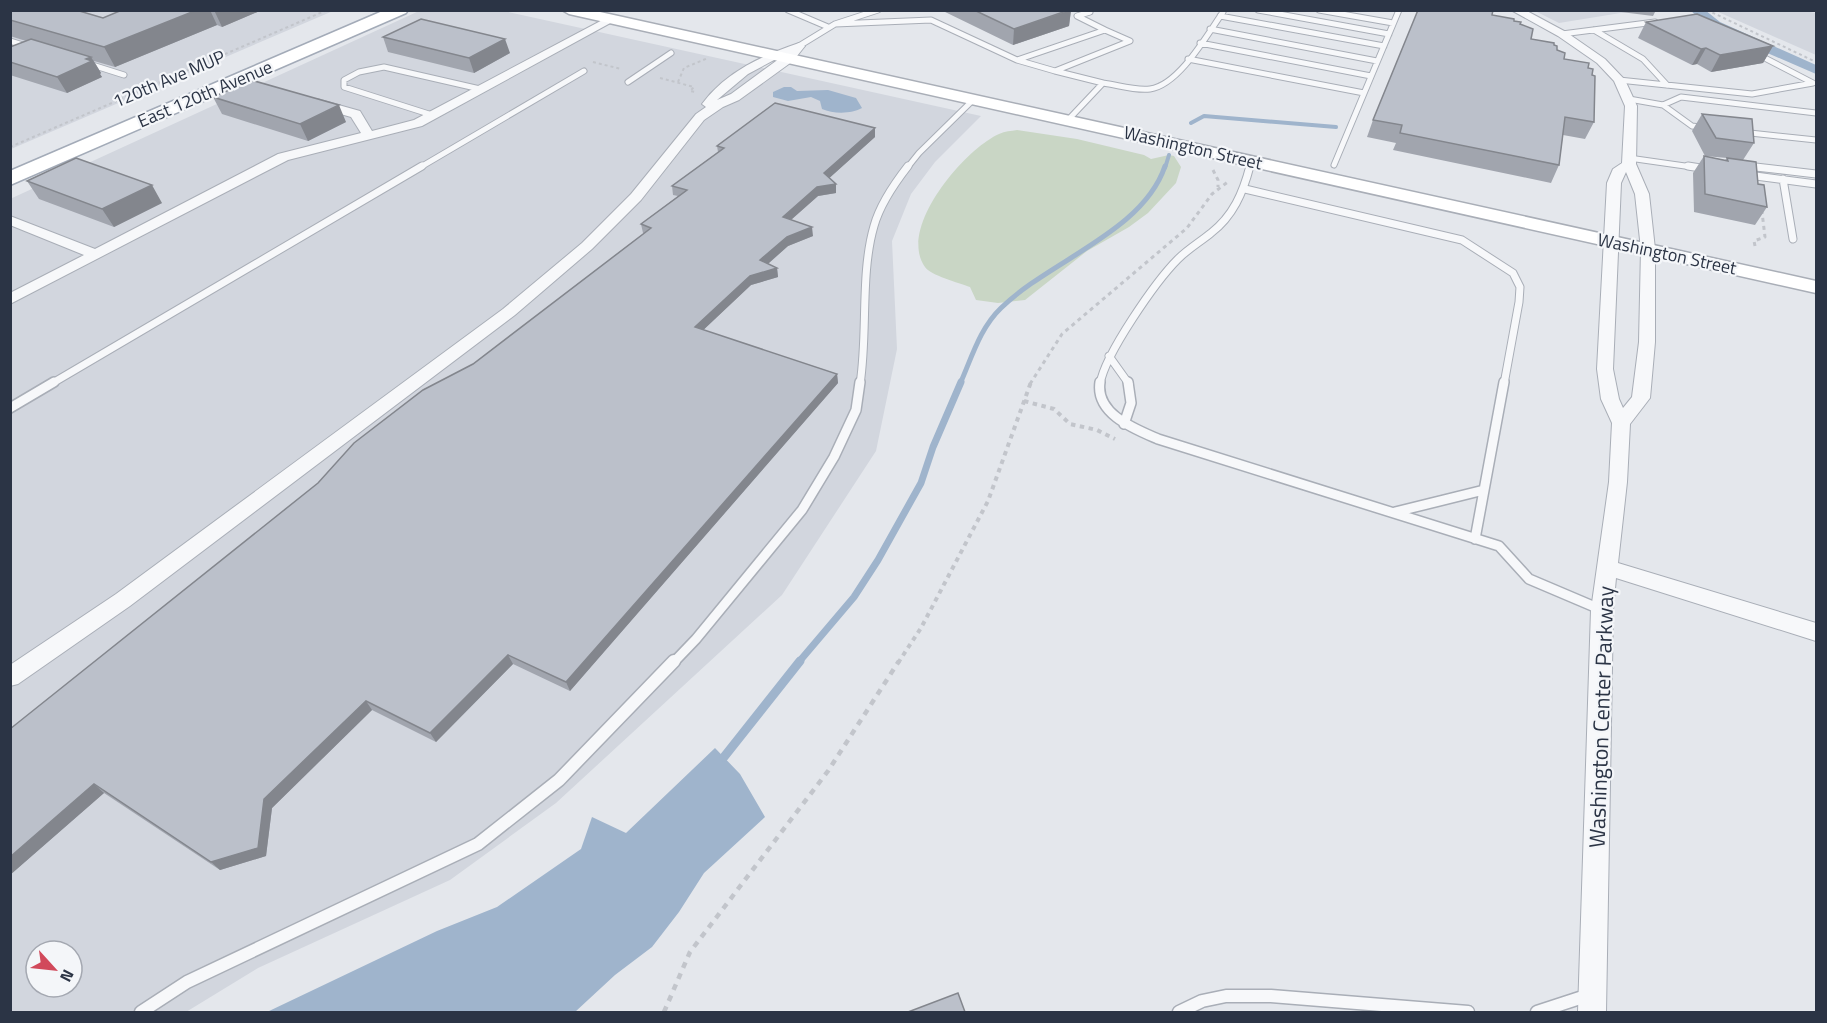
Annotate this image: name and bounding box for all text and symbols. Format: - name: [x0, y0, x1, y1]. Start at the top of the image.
- street label: 120th Ave MUP: [109, 43, 229, 114]
- street label: East 120th Avenue: [133, 53, 276, 134]
- street label: Washington Street: [1121, 118, 1266, 177]
- street label: Washington Street: [1595, 226, 1740, 282]
- street label: Washington Center Parkway: [1579, 585, 1623, 849]
- north arrow: [24, 939, 84, 999]
- text: N: [54, 965, 81, 986]

